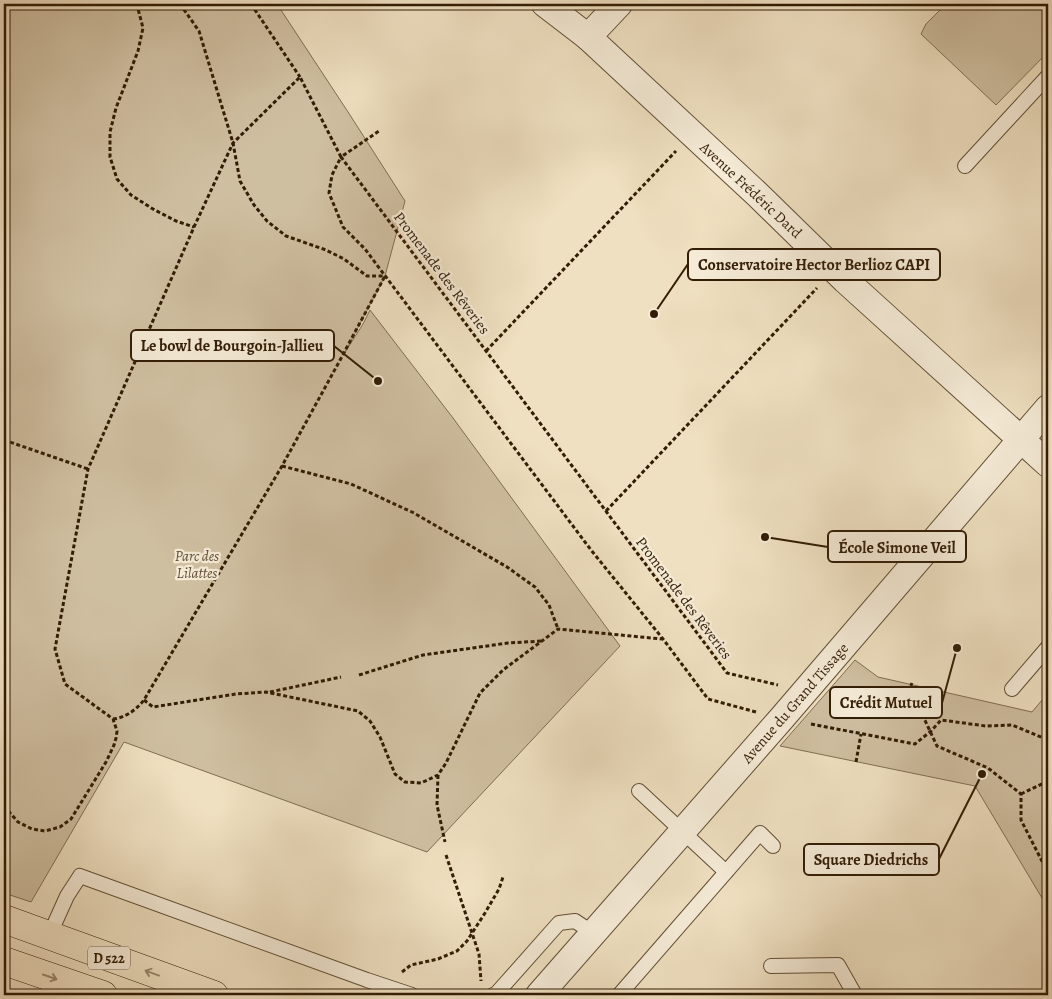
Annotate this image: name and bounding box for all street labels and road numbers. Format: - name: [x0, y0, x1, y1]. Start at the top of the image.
- street label: Avenue Frédéric Dard: [695, 137, 807, 243]
- street label: Promenade des Rêveries: [389, 208, 495, 338]
- street label: Promenade des Rêveries: [631, 533, 737, 663]
- street label: Avenue du Grand Tissage: [736, 638, 853, 768]
- road number: D 522: [88, 946, 130, 970]

